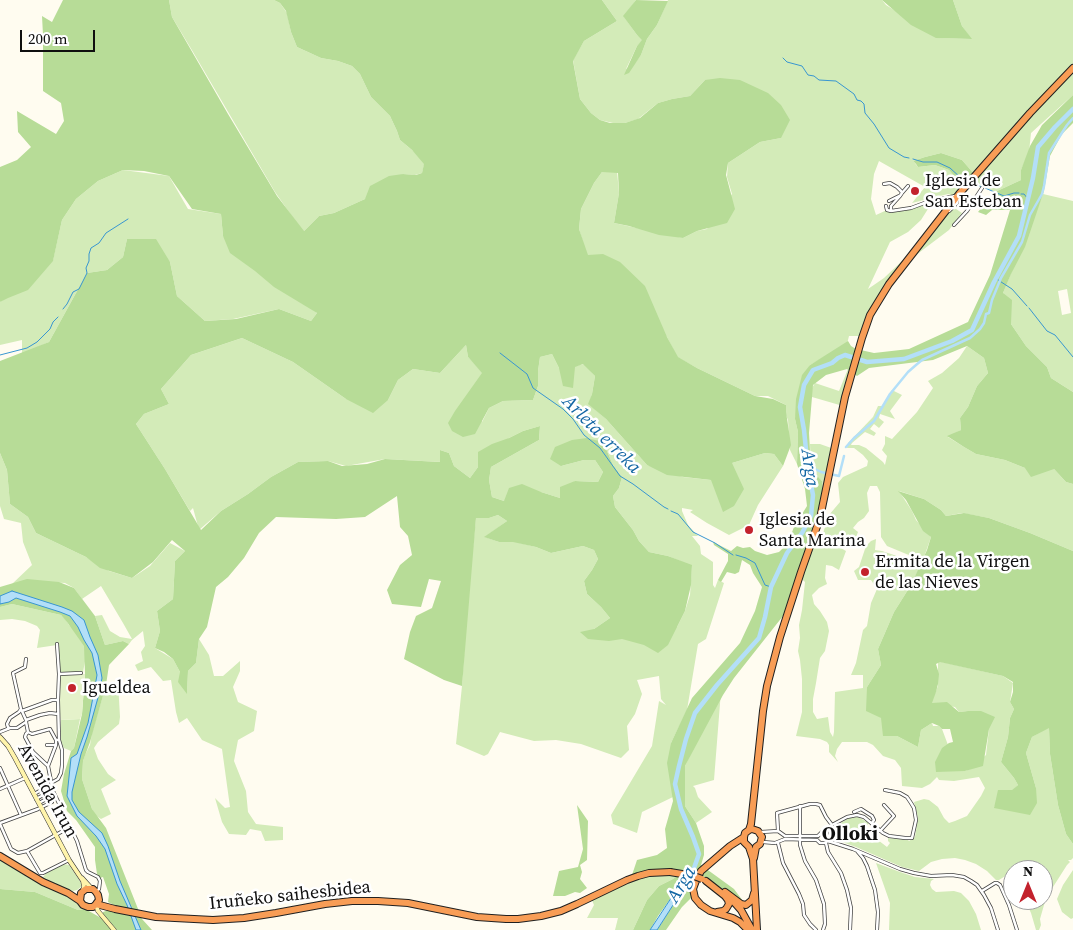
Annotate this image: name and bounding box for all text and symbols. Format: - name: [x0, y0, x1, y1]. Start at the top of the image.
- scale bar: [22, 20, 98, 52]
- text: 200 m: [28, 28, 68, 49]
- place label: Iglesia de San Esteban: [925, 170, 1022, 212]
- marker: Iglesia de San Esteban: [909, 185, 921, 197]
- water label: Arleta erreka: [557, 391, 645, 479]
- water label: Arga: [795, 447, 823, 489]
- place label: Iglesia de Santa Marina: [759, 509, 865, 552]
- marker: Iglesia de Santa Marina: [743, 524, 755, 536]
- place label: Ermita de la Virgen de las Nieves: [875, 551, 1030, 594]
- marker: Ermita de la Virgen de las Nieves: [859, 566, 871, 578]
- place label: Igueldea: [82, 677, 151, 699]
- marker: Igueldea: [66, 682, 78, 694]
- street label: Avenida Irun: [12, 740, 82, 842]
- district label: Olloki: [822, 823, 878, 847]
- north arrow: [1003, 860, 1053, 910]
- text: N: [1023, 861, 1033, 881]
- water label: Arga: [662, 863, 702, 907]
- street label: Iruñeko saihesbidea: [208, 877, 372, 915]

